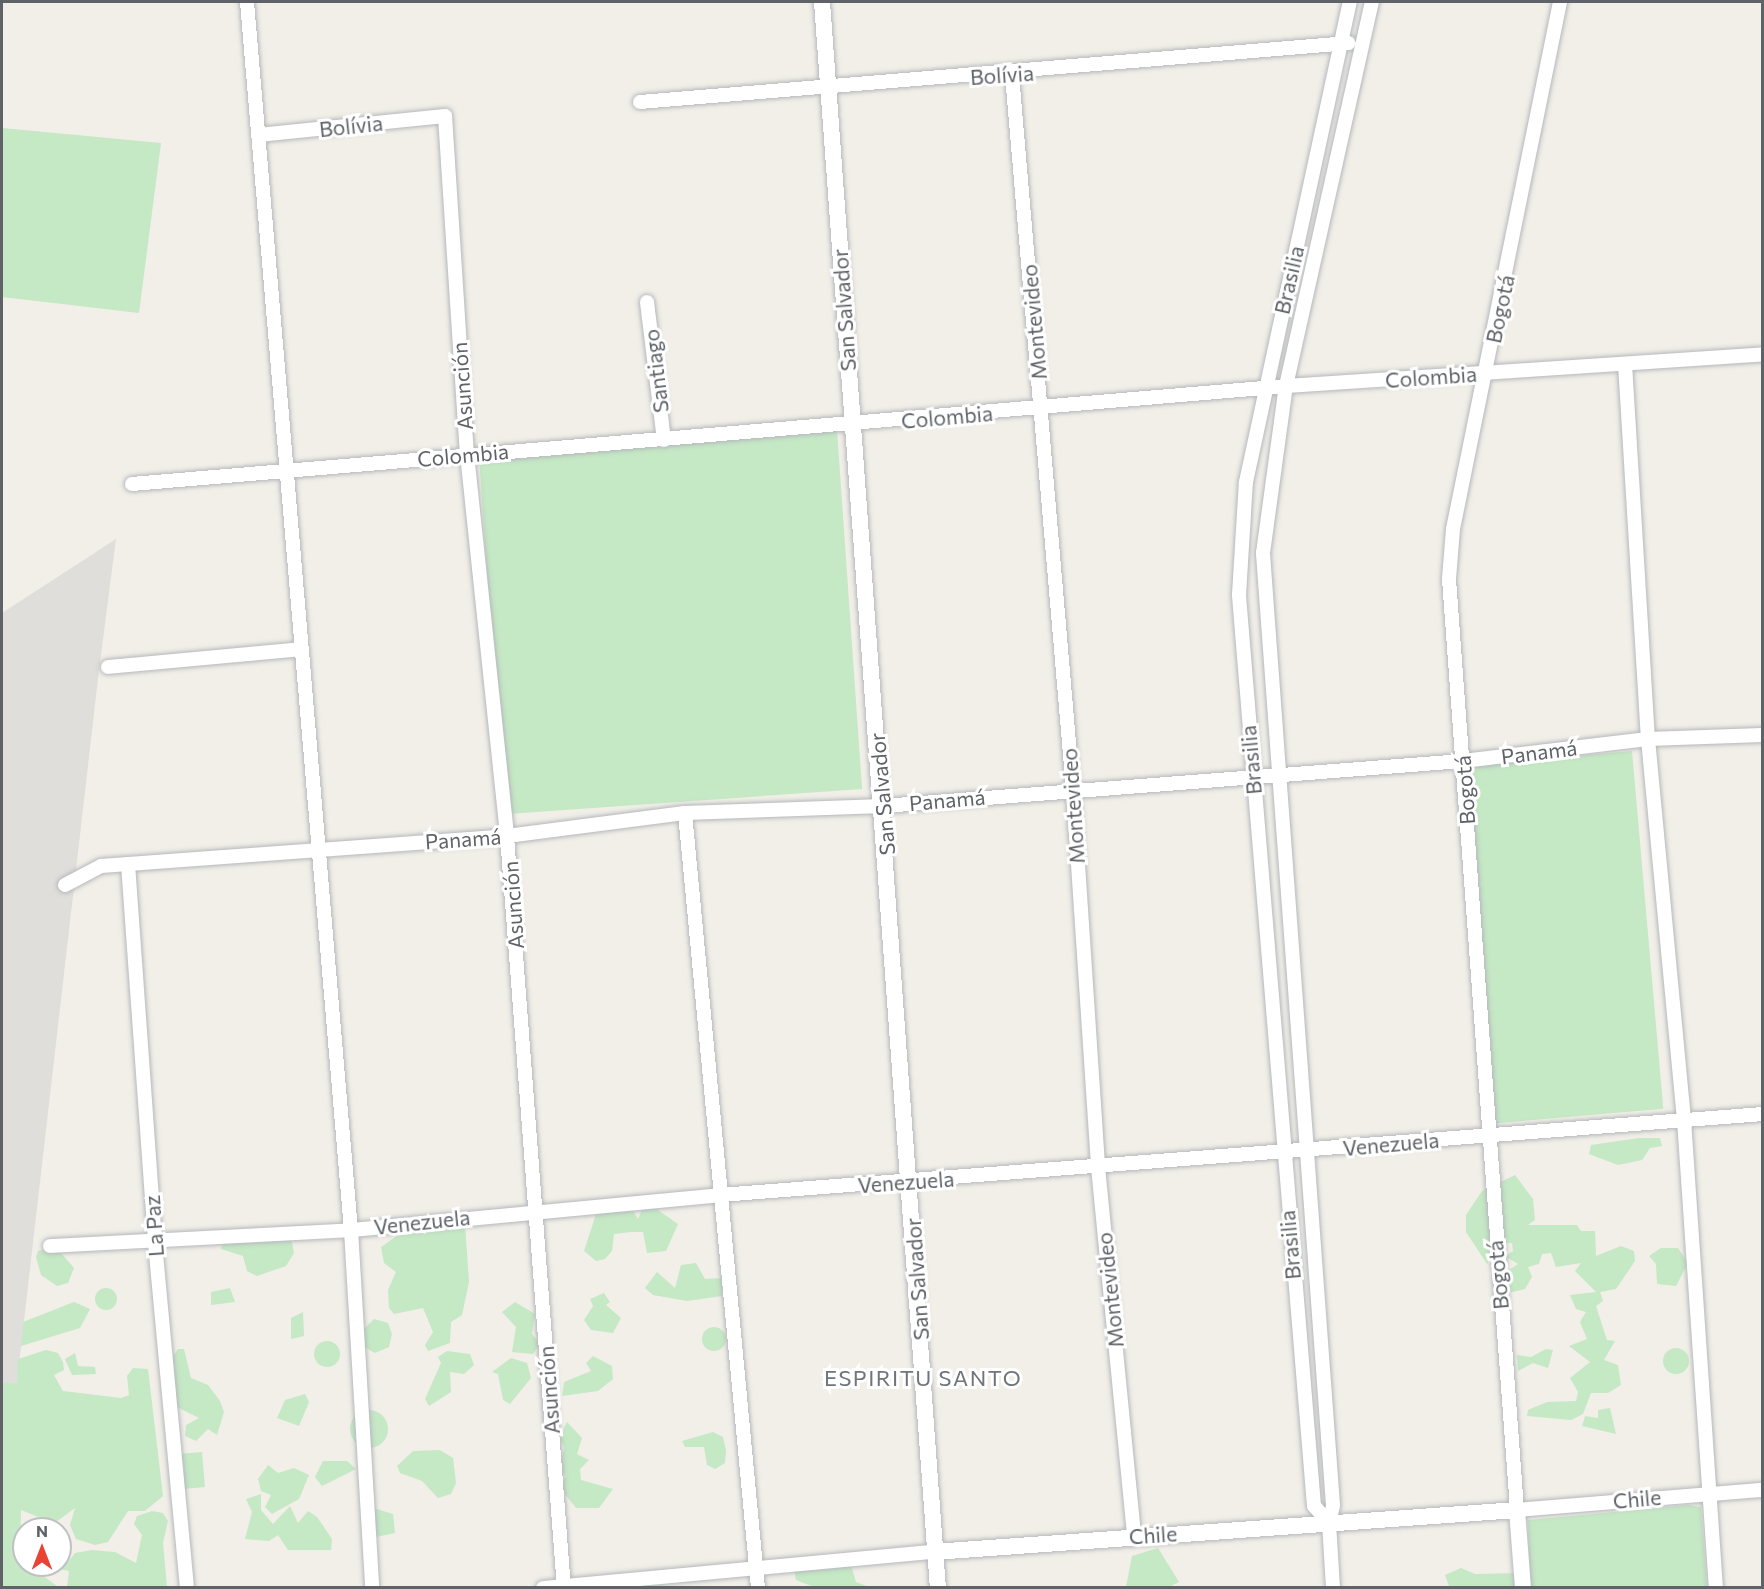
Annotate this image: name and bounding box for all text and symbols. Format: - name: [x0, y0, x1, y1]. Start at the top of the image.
- street label: Bolívia: [969, 60, 1035, 90]
- street label: Bolívia: [318, 110, 384, 142]
- street label: Brasilia: [1269, 243, 1309, 317]
- street label: San Salvador: [827, 248, 861, 372]
- street label: Montevideo: [1016, 263, 1052, 381]
- street label: Bogotá: [1480, 273, 1520, 345]
- street label: Santiago: [638, 328, 674, 414]
- street label: Asunción: [446, 341, 478, 431]
- street label: Colombia: [1384, 361, 1478, 393]
- street label: Colombia: [900, 400, 994, 434]
- street label: Colombia: [416, 438, 510, 472]
- street label: Brasilia: [1235, 724, 1267, 796]
- street label: San Salvador: [864, 732, 900, 856]
- street label: Panamá: [1500, 735, 1578, 769]
- street label: Montevideo: [1056, 747, 1090, 865]
- street label: Bogotá: [1450, 755, 1480, 825]
- street label: Panamá: [908, 784, 986, 816]
- street label: Panamá: [424, 824, 502, 854]
- street label: Asunción: [497, 860, 529, 950]
- street label: Venezuela: [1342, 1127, 1440, 1161]
- street label: Venezuela: [857, 1166, 955, 1198]
- street label: La Paz: [139, 1194, 169, 1258]
- street label: Venezuela: [373, 1204, 471, 1240]
- street label: Brasilia: [1274, 1209, 1306, 1281]
- street label: San Salvador: [900, 1217, 934, 1341]
- street label: Montevideo: [1091, 1231, 1129, 1349]
- street label: Bogotá: [1482, 1239, 1514, 1311]
- street label: Asunción: [533, 1345, 565, 1435]
- district label: ESPIRITU SANTO: [824, 1365, 1022, 1391]
- street label: Chile: [1612, 1484, 1662, 1514]
- north arrow: [12, 1517, 72, 1577]
- text: N: [36, 1521, 48, 1540]
- street label: Chile: [1128, 1521, 1178, 1549]

